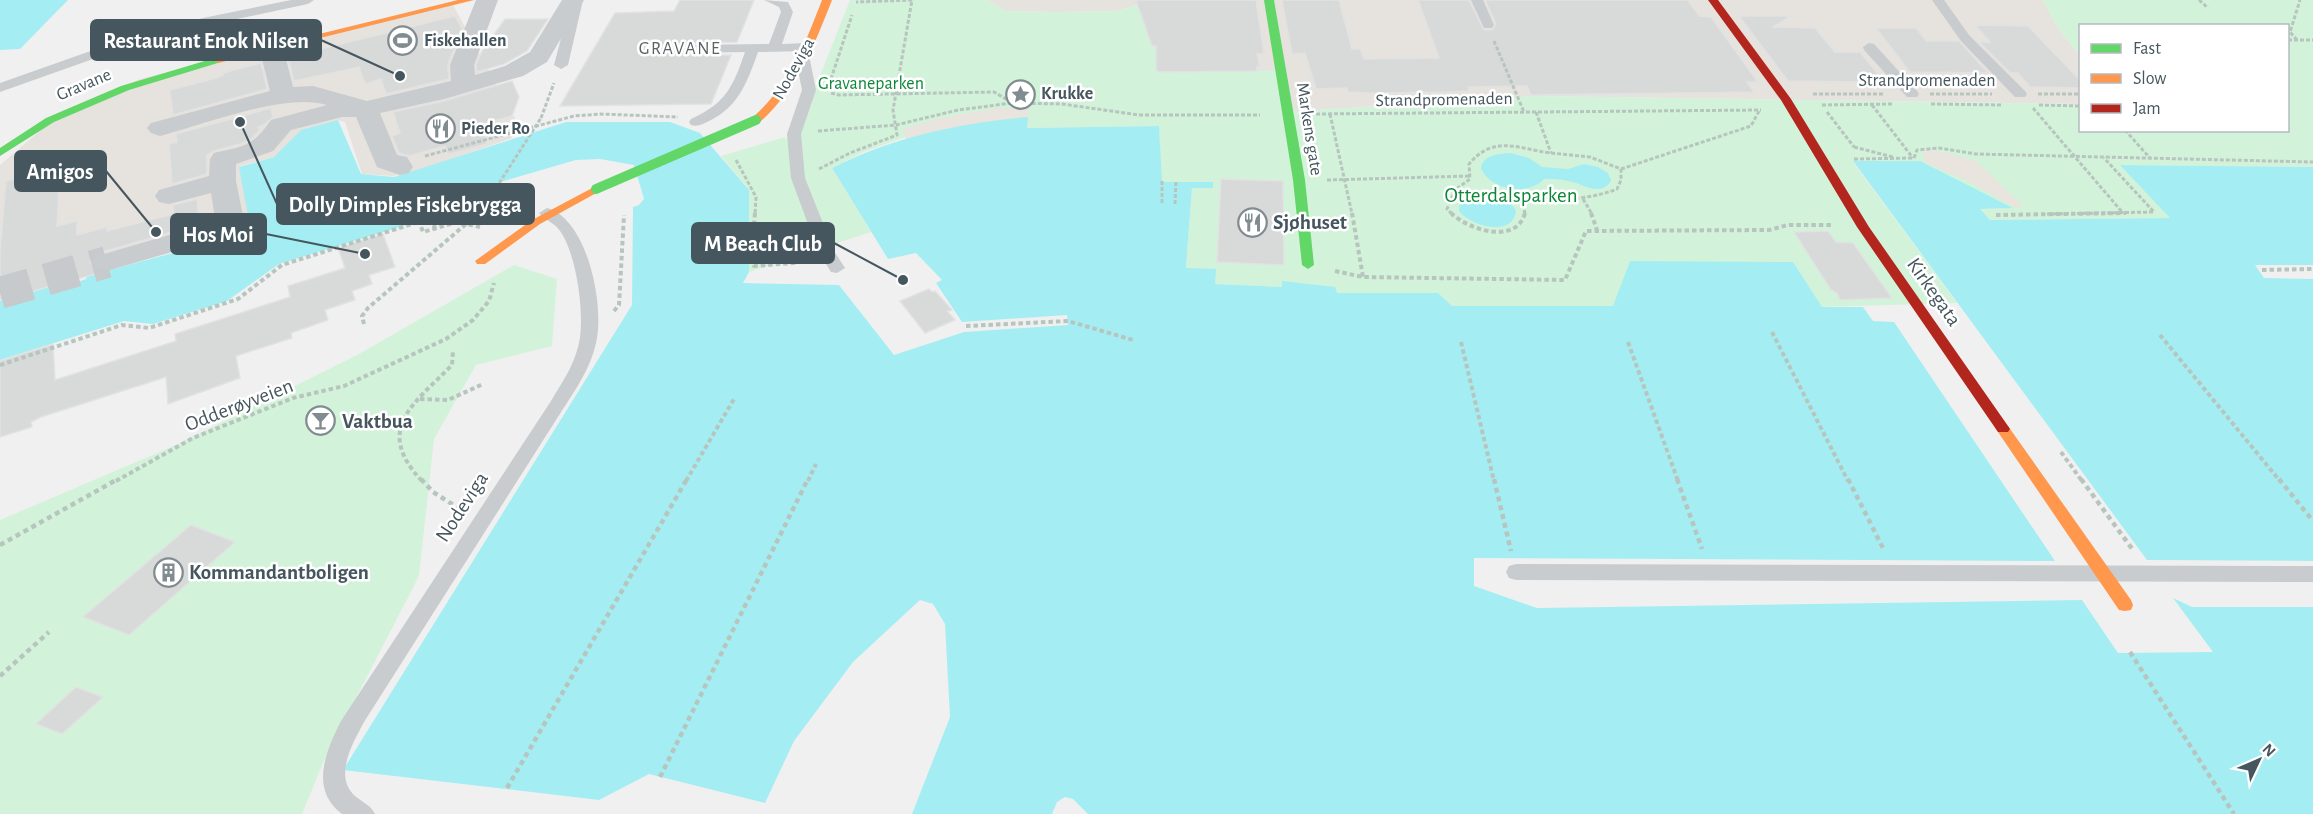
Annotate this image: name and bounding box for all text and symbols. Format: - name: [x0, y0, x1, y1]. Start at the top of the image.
- callout: Restaurant Enok Nilsen: [91, 20, 321, 60]
- legend: [2079, 24, 2289, 132]
- sports icon: Fiskehallen: [387, 25, 419, 57]
- text: Restaurant Enok Nilsen: [103, 30, 309, 52]
- place label: Fiskehallen: [424, 32, 507, 50]
- street label: Nodeviga: [770, 35, 818, 103]
- district label: GRAVANE: [639, 40, 721, 58]
- text: Fast: [2133, 40, 2161, 58]
- street label: Gravane: [54, 66, 114, 104]
- text: Slow: [2133, 70, 2166, 88]
- street label: Strandpromenaden: [1858, 72, 1996, 90]
- park label: Gravaneparken: [818, 75, 924, 93]
- place icon: Krukke: [1004, 78, 1036, 110]
- street label: Markens gate: [1293, 81, 1325, 177]
- place label: Krukke: [1041, 85, 1093, 103]
- street label: Strandpromenaden: [1375, 90, 1513, 110]
- text: Jam: [2133, 100, 2161, 118]
- restaurant icon: Pieder Ro: [424, 113, 456, 145]
- place label: Pieder Ro: [461, 120, 530, 138]
- callout: Amigos: [15, 151, 106, 191]
- text: Amigos: [27, 161, 93, 183]
- callout: Dolly Dimples Fiskebrygga: [277, 184, 534, 224]
- park label: Otterdalsparken: [1444, 185, 1578, 206]
- text: Dolly Dimples Fiskebrygga: [288, 194, 522, 217]
- restaurant icon: Sjøhuset: [1236, 206, 1268, 238]
- place label: Sjøhuset: [1273, 212, 1347, 233]
- callout: Hos Moi: [171, 214, 266, 254]
- callout: M Beach Club: [692, 223, 834, 263]
- text: Hos Moi: [182, 224, 254, 246]
- text: M Beach Club: [704, 233, 822, 255]
- street label: Kirkegata: [1903, 254, 1965, 330]
- street label: Odderøyveien: [182, 375, 296, 435]
- bar icon: Vaktbua: [305, 405, 337, 437]
- place label: Vaktbua: [342, 411, 413, 432]
- street label: Nodeviga: [432, 468, 492, 546]
- building icon: Kommandantboligen: [152, 556, 184, 588]
- place label: Kommandantboligen: [189, 562, 369, 583]
- north arrow: [2229, 730, 2289, 790]
- text: N: [2259, 741, 2279, 760]

